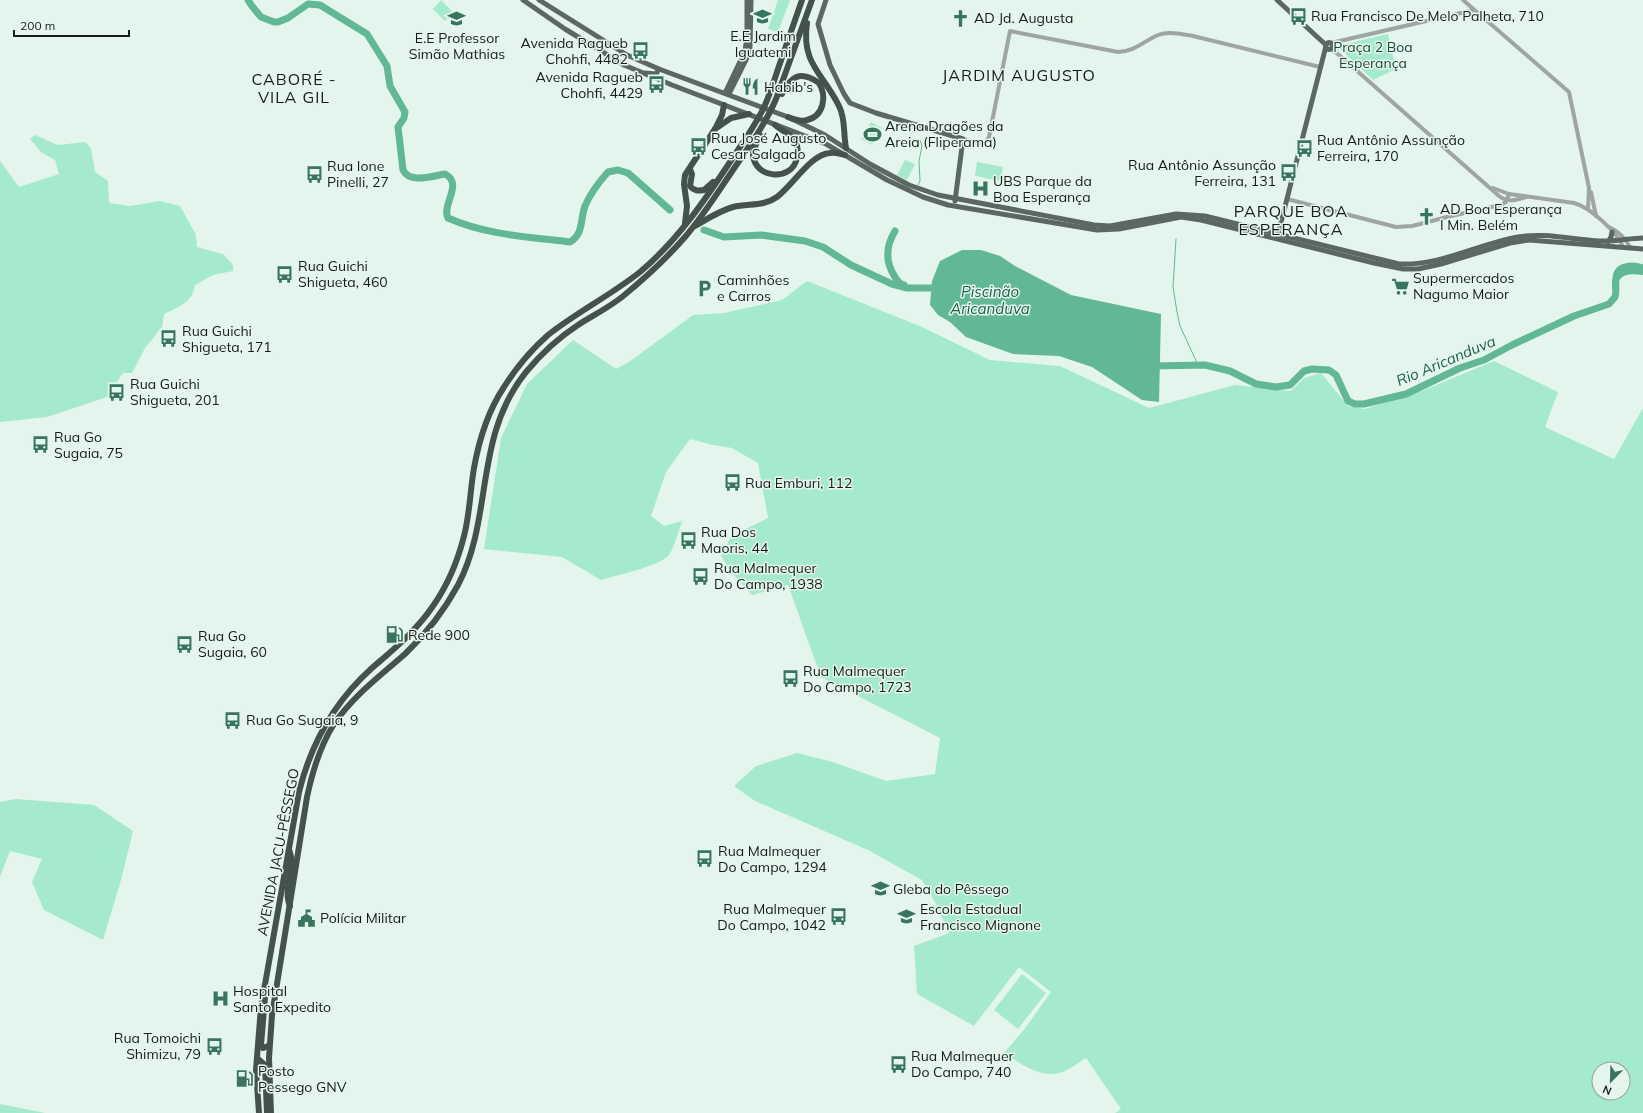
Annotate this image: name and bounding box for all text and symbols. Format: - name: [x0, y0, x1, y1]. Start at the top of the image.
- school or university icon: E.E Jardim Iguatemi: [753, 6, 773, 26]
- bus stop icon: Rua Francisco De Melo Palheta, 710: [1288, 6, 1308, 26]
- place label: Rua Francisco De Melo Palheta, 710: [1311, 7, 1544, 25]
- school or university icon: E.E Professor Simão Mathias: [447, 8, 467, 28]
- church icon: AD Jd. Augusta: [951, 8, 971, 28]
- place label: AD Jd. Augusta: [974, 9, 1073, 27]
- scale bar: [14, 12, 129, 38]
- text: 200 m: [20, 18, 55, 33]
- place label: E.E Jardim Iguatemi: [730, 27, 796, 61]
- place label: E.E Professor Simão Mathias: [409, 29, 505, 63]
- place label: Avenida Ragueb Chohfi, 4482: [521, 34, 628, 68]
- park label: Praça 2 Boa Esperança: [1333, 38, 1413, 72]
- bus stop icon: Avenida Ragueb Chohfi, 4482: [631, 41, 651, 61]
- district label: JARDIM AUGUSTO: [942, 65, 1096, 85]
- place label: Avenida Ragueb Chohfi, 4429: [536, 68, 643, 102]
- district label: CABORÉ - VILA GIL: [251, 69, 337, 107]
- bus stop icon: Avenida Ragueb Chohfi, 4429: [646, 75, 666, 95]
- restaurant icon: Habib's: [741, 77, 761, 97]
- place label: Habib's: [764, 78, 813, 96]
- place label: Arena Dragões da Areia (Fliperama): [885, 117, 1003, 151]
- sports icon: Arena Dragões da Areia (Fliperama): [862, 124, 882, 144]
- place label: Rua José Augusto Cesar Salgado: [711, 129, 826, 163]
- place label: Rua Antônio Assunção Ferreira, 170: [1317, 131, 1465, 165]
- bus stop icon: Rua José Augusto Cesar Salgado: [688, 136, 708, 156]
- bus stop icon: Rua Antônio Assunção Ferreira, 170: [1294, 138, 1314, 158]
- place label: Rua Antônio Assunção Ferreira, 131: [1128, 156, 1276, 190]
- place label: Rua Ione Pinelli, 27: [327, 157, 389, 191]
- bus stop icon: Rua Antônio Assunção Ferreira, 131: [1279, 163, 1299, 183]
- bus stop icon: Rua Ione Pinelli, 27: [304, 164, 324, 184]
- place label: UBS Parque da Boa Esperança: [993, 172, 1092, 206]
- hospital icon: UBS Parque da Boa Esperança: [970, 179, 990, 199]
- place label: AD Boa Esperança I Min. Belém: [1440, 200, 1562, 234]
- district label: PARQUE BOA ESPERANÇA: [1234, 201, 1348, 239]
- church icon: AD Boa Esperança I Min. Belém: [1417, 207, 1437, 227]
- place label: Rua Guichi Shigueta, 460: [298, 257, 388, 291]
- bus stop icon: Rua Guichi Shigueta, 460: [275, 264, 295, 284]
- place label: Supermercados Nagumo Maior: [1413, 269, 1514, 303]
- place label: Caminhões e Carros: [717, 271, 789, 305]
- supermarket icon: Supermercados Nagumo Maior: [1390, 276, 1410, 296]
- parking icon: Caminhões e Carros: [694, 278, 714, 298]
- water label: Piscinão Aricanduva: [949, 282, 1030, 318]
- place label: Rua Guichi Shigueta, 171: [182, 322, 272, 356]
- bus stop icon: Rua Guichi Shigueta, 171: [159, 329, 179, 349]
- water label: Rio Aricanduva: [1393, 331, 1498, 390]
- place label: Rua Guichi Shigueta, 201: [130, 375, 220, 409]
- bus stop icon: Rua Guichi Shigueta, 201: [107, 382, 127, 402]
- place label: Rua Go Sugaia, 75: [54, 428, 123, 462]
- bus stop icon: Rua Go Sugaia, 75: [31, 435, 51, 455]
- bus stop icon: Rua Emburi, 112: [722, 473, 742, 493]
- place label: Rua Emburi, 112: [745, 474, 852, 492]
- place label: Rua Dos Maoris, 44: [701, 523, 769, 557]
- bus stop icon: Rua Dos Maoris, 44: [678, 530, 698, 550]
- place label: Rua Malmequer Do Campo, 1938: [714, 559, 823, 593]
- bus stop icon: Rua Malmequer Do Campo, 1938: [691, 566, 711, 586]
- fuel station icon: Rede 900: [385, 625, 405, 645]
- place label: Rede 900: [408, 626, 470, 644]
- place label: Rua Go Sugaia, 60: [198, 627, 267, 661]
- bus stop icon: Rua Go Sugaia, 60: [175, 634, 195, 654]
- place label: Rua Malmequer Do Campo, 1723: [803, 662, 912, 696]
- bus stop icon: Rua Malmequer Do Campo, 1723: [780, 669, 800, 689]
- bus stop icon: Rua Go Sugaia, 9: [223, 710, 243, 730]
- place label: Rua Go Sugaia, 9: [246, 711, 358, 729]
- street label: AVENIDA JACU-PÊSSEGO: [253, 767, 303, 937]
- place label: Rua Malmequer Do Campo, 1294: [718, 842, 827, 876]
- bus stop icon: Rua Malmequer Do Campo, 1294: [695, 849, 715, 869]
- school or university icon: Gleba do Pêssego: [870, 879, 890, 899]
- place label: Gleba do Pêssego: [893, 880, 1009, 898]
- place label: Rua Malmequer Do Campo, 1042: [717, 900, 827, 934]
- place label: Escola Estadual Francisco Mignone: [920, 900, 1041, 934]
- bus stop icon: Rua Malmequer Do Campo, 1042: [829, 907, 849, 927]
- school or university icon: Escola Estadual Francisco Mignone: [897, 907, 917, 927]
- public building icon: Polícia Militar: [297, 908, 317, 928]
- place label: Polícia Militar: [320, 909, 407, 927]
- place label: Hospital Santo Expedito: [233, 982, 331, 1016]
- hospital icon: Hospital Santo Expedito: [210, 989, 230, 1009]
- place label: Rua Tomoichi Shimizu, 79: [114, 1029, 201, 1063]
- bus stop icon: Rua Tomoichi Shimizu, 79: [204, 1036, 224, 1056]
- place label: Rua Malmequer Do Campo, 740: [911, 1047, 1015, 1081]
- bus stop icon: Rua Malmequer Do Campo, 740: [888, 1054, 908, 1074]
- north arrow: [1591, 1061, 1631, 1101]
- place label: Posto Pessego GNV: [258, 1062, 347, 1096]
- fuel station icon: Posto Pessego GNV: [235, 1069, 255, 1089]
- text: N: [1601, 1082, 1614, 1098]

